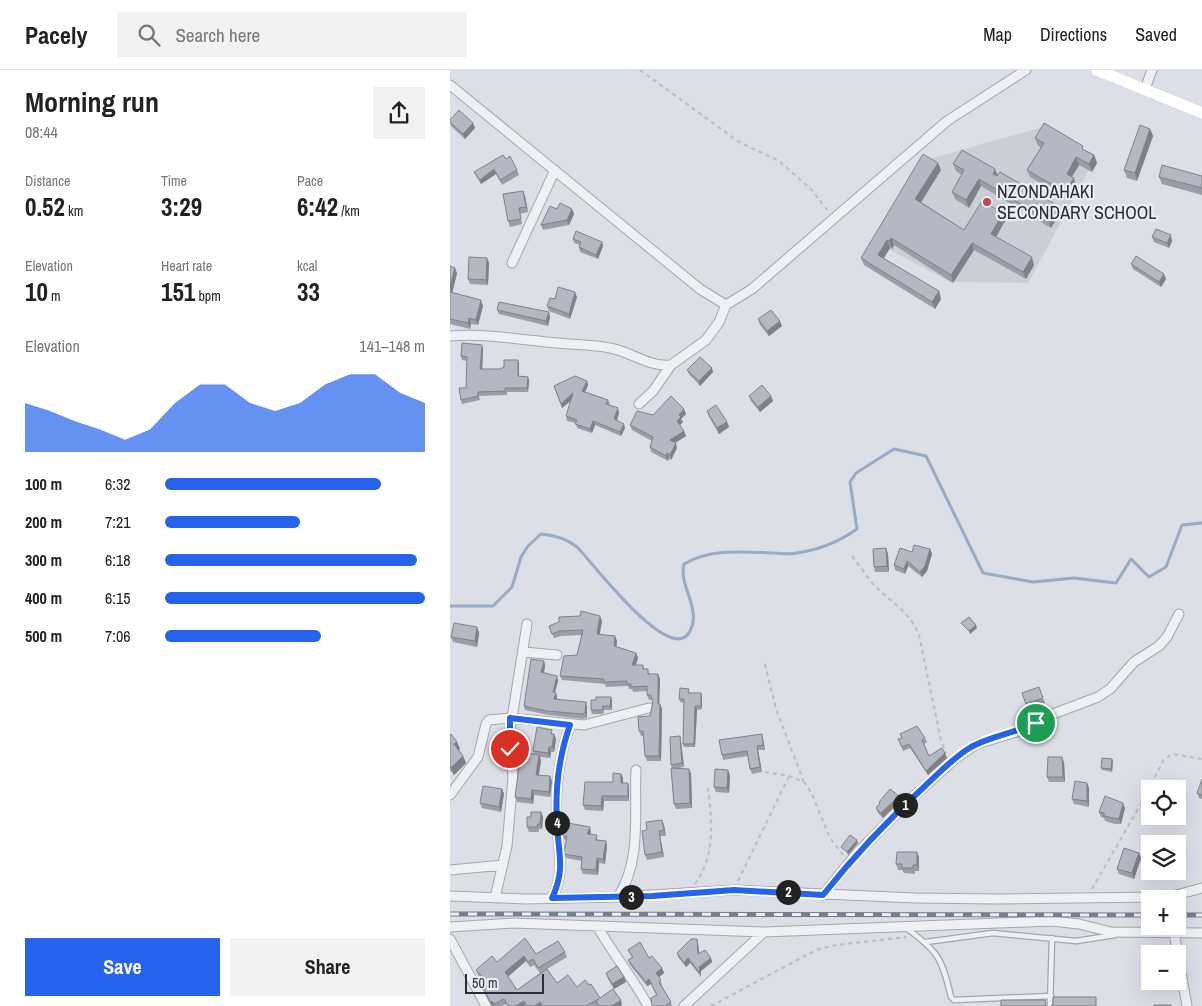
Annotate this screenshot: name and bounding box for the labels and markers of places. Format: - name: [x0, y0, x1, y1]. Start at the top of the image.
- place label: NZONDAHAKI SECONDARY SCHOOL: [997, 179, 1156, 225]
- marker: NZONDAHAKI SECONDARY SCHOOL: [981, 196, 993, 208]
- pin: [1015, 702, 1057, 744]
- pin: [489, 728, 531, 770]
- pin: 1: [892, 792, 918, 818]
- pin: 4: [544, 810, 570, 836]
- pin: 2: [776, 880, 800, 904]
- pin: 3: [618, 884, 644, 910]

